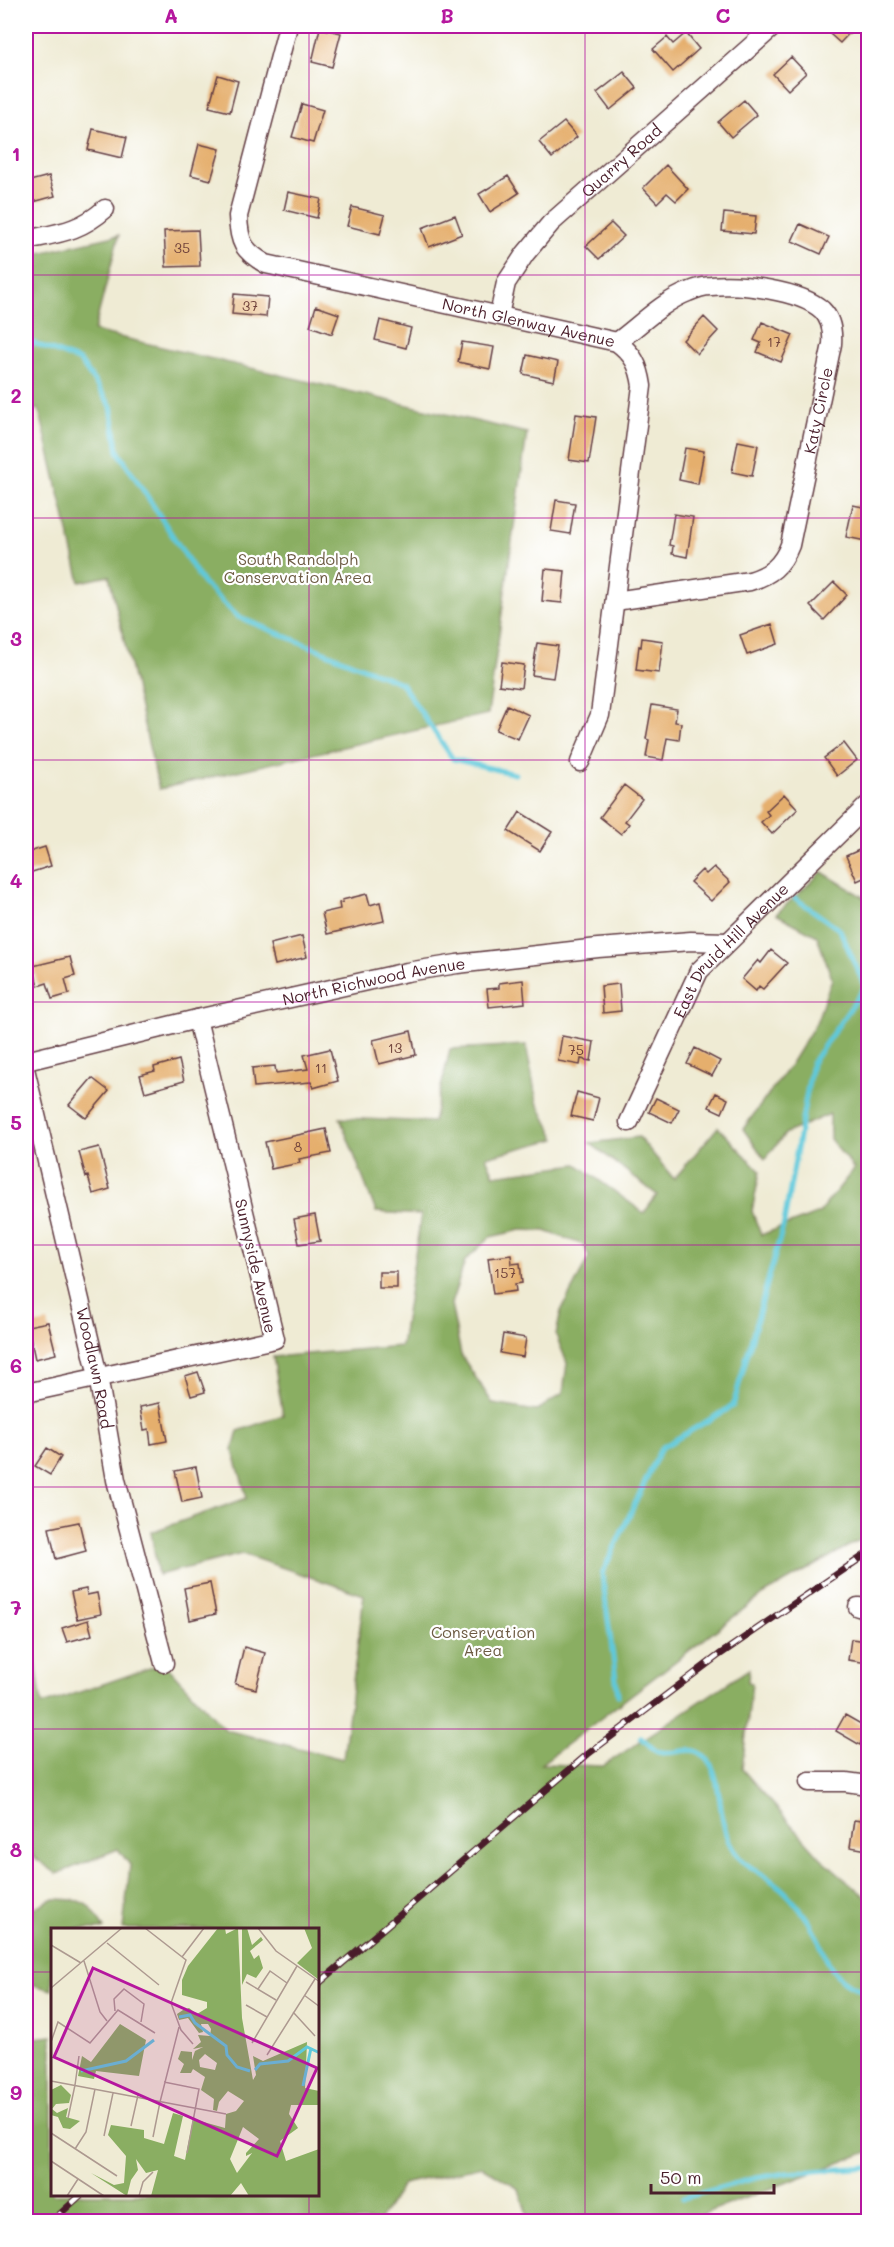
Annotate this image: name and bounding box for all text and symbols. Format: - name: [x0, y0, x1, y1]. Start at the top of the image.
- text: A: [164, 2, 178, 28]
- text: B: [440, 2, 454, 28]
- text: C: [716, 2, 731, 28]
- street label: Quarry Road: [577, 119, 666, 202]
- text: 1: [12, 140, 20, 166]
- house number: 35: [174, 238, 190, 257]
- street label: North Glenway Avenue: [440, 293, 617, 351]
- house number: 37: [242, 296, 258, 315]
- house number: 17: [767, 332, 781, 351]
- street label: Katy Circle: [798, 365, 837, 456]
- text: 2: [10, 382, 22, 408]
- park label: South Randolph Conservation Area: [224, 548, 372, 587]
- text: 3: [10, 625, 22, 651]
- text: 4: [10, 867, 23, 893]
- street label: East Druid Hill Avenue: [668, 878, 793, 1021]
- street label: North Richwood Avenue: [280, 952, 466, 1010]
- house number: 13: [388, 1038, 402, 1057]
- house number: 75: [568, 1040, 584, 1059]
- house number: 11: [315, 1058, 327, 1077]
- text: 5: [10, 1109, 22, 1135]
- house number: 8: [294, 1137, 302, 1156]
- street label: Sunnyside Avenue: [231, 1197, 282, 1335]
- house number: 157: [494, 1263, 516, 1282]
- street label: Woodlawn Road: [72, 1305, 118, 1430]
- text: 6: [10, 1352, 22, 1378]
- text: 7: [10, 1594, 22, 1620]
- park label: Conservation Area: [431, 1621, 535, 1660]
- text: 8: [10, 1836, 22, 1862]
- inset map: [51, 1928, 320, 2196]
- text: 9: [10, 2079, 22, 2105]
- scale bar: [651, 2157, 774, 2195]
- text: 50 m: [660, 2165, 702, 2189]

